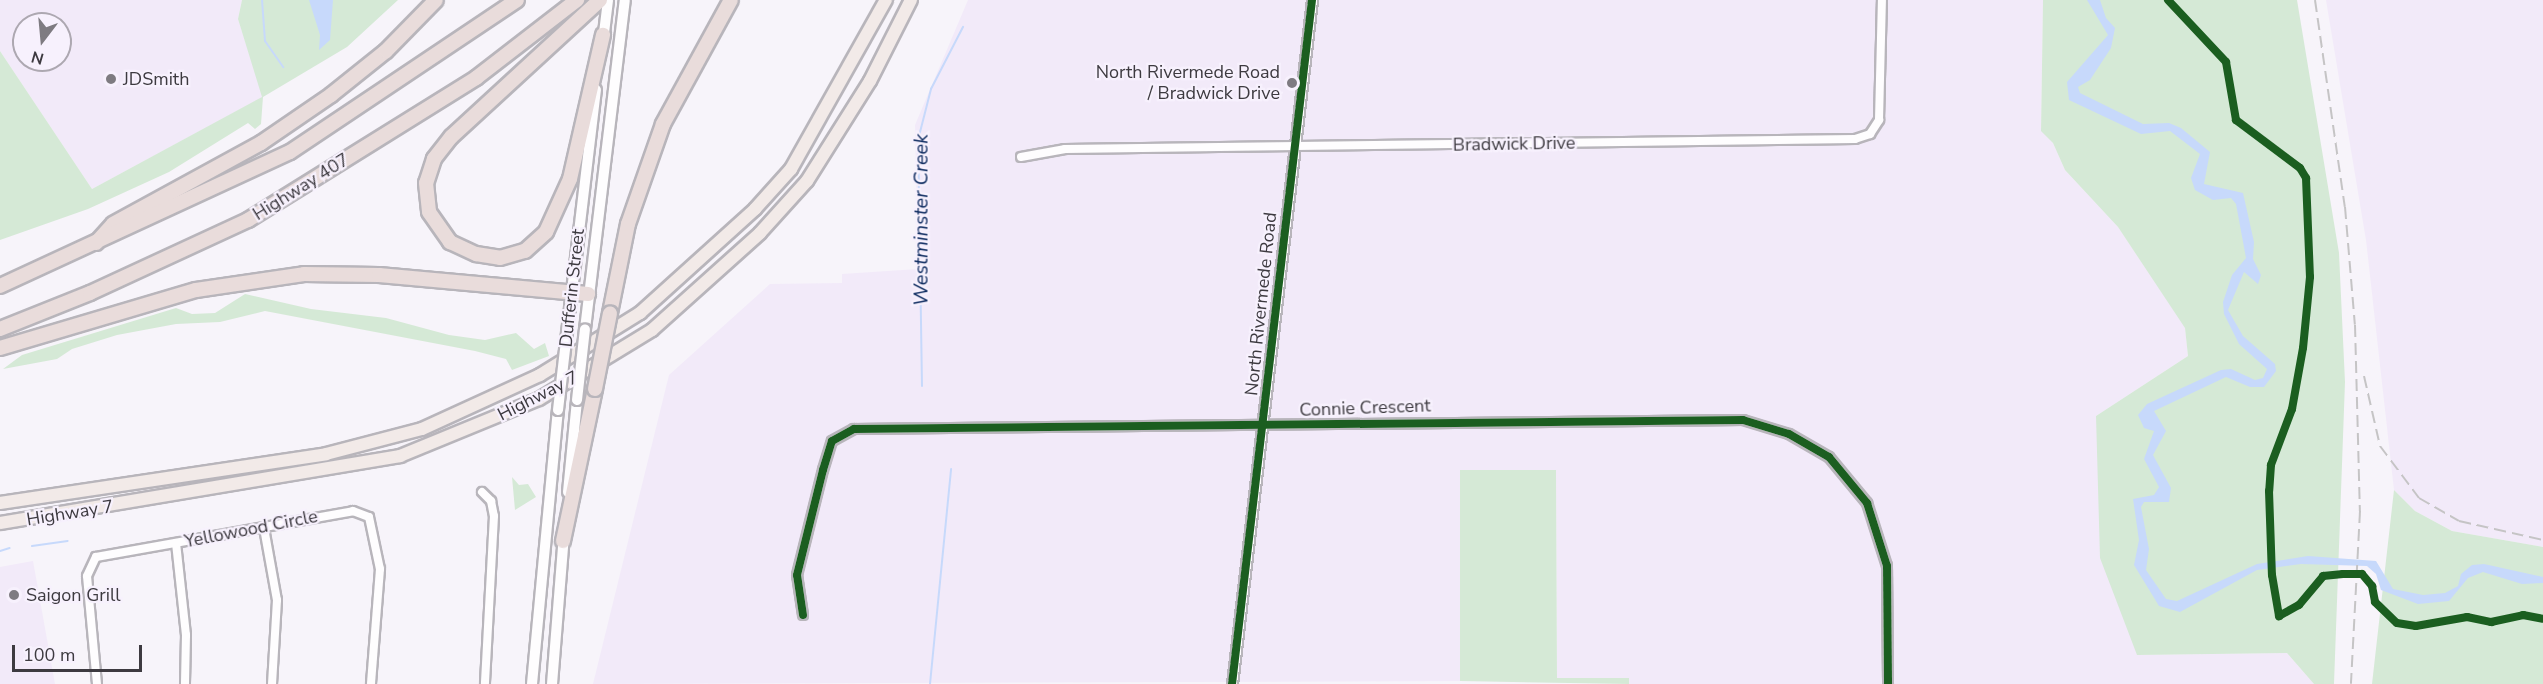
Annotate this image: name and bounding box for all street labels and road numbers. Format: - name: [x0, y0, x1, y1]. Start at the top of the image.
- street label: Bradwick Drive: [1453, 132, 1575, 156]
- street label: Highway 407: [249, 149, 353, 225]
- street label: North Rivermede Road: [1241, 211, 1281, 397]
- street label: Dufferin Street: [555, 228, 589, 348]
- street label: Highway 7: [494, 366, 582, 426]
- street label: Connie Crescent: [1299, 395, 1431, 421]
- street label: Highway 7: [25, 495, 115, 531]
- street label: Yellowood Circle: [183, 505, 319, 553]

